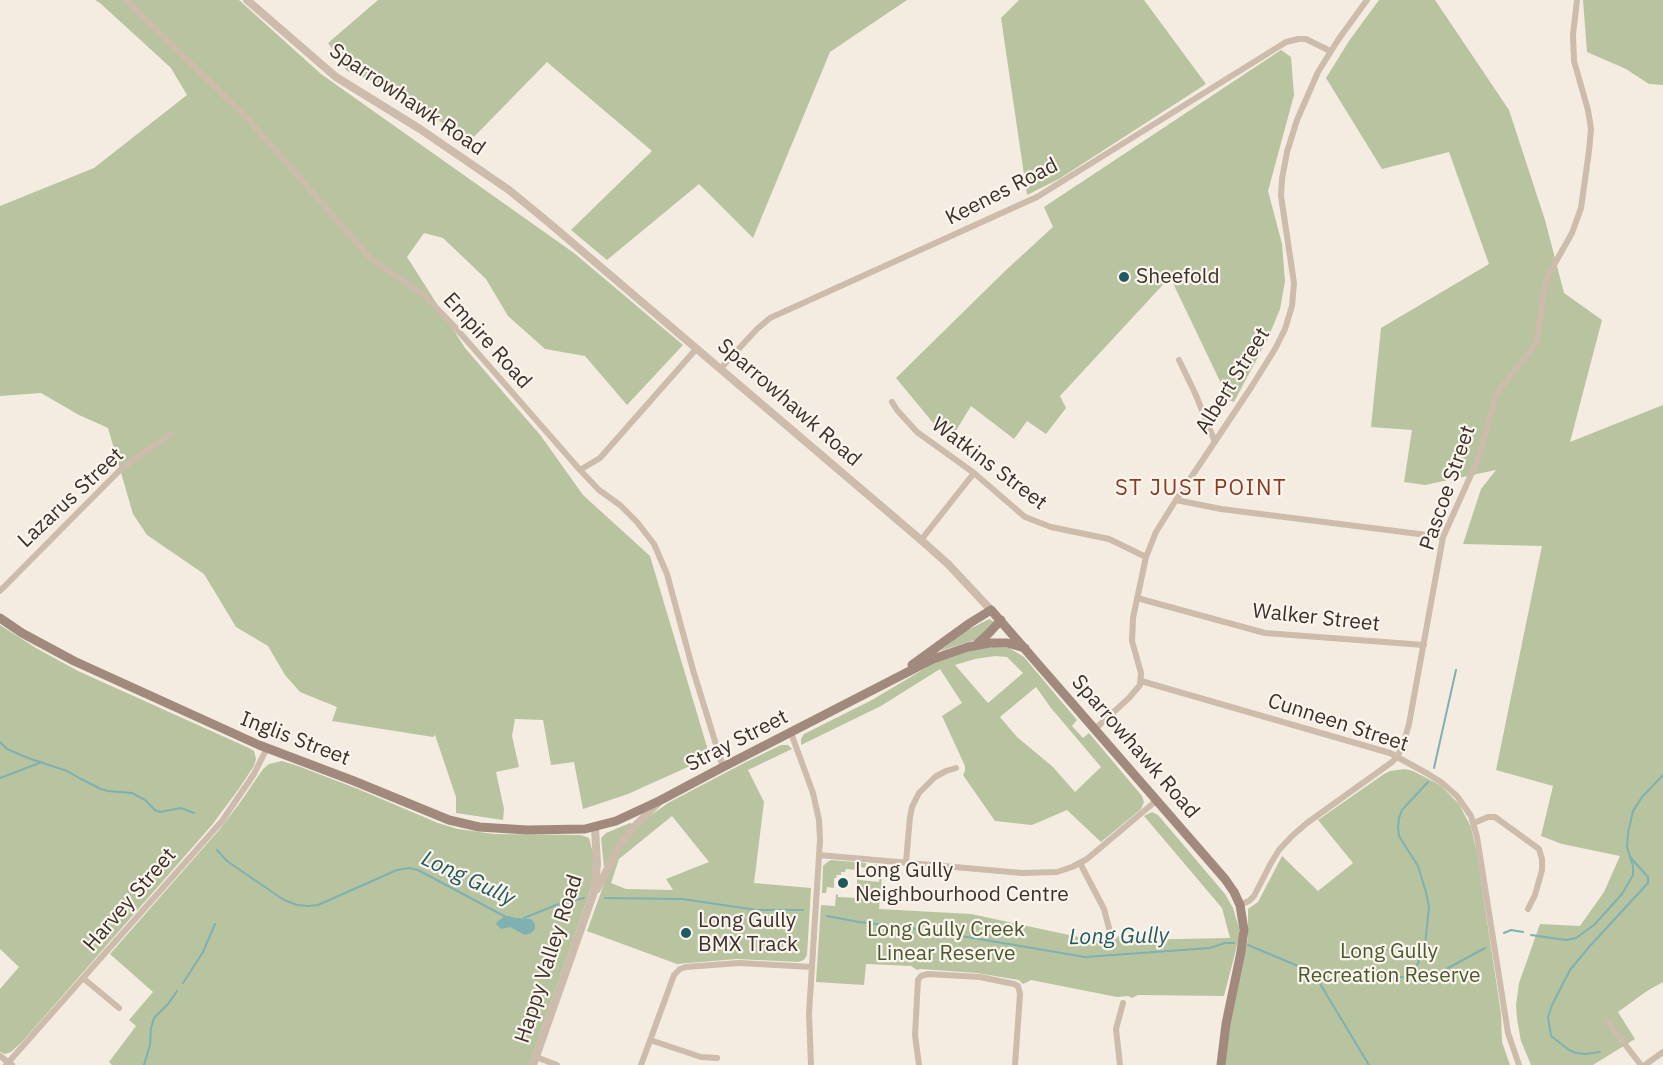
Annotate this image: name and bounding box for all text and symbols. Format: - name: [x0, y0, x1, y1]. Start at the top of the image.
- street label: Sparrowhawk Road: [324, 39, 490, 161]
- street label: Keenes Road: [942, 153, 1062, 231]
- place label: Sheefold: [1136, 264, 1220, 290]
- marker: Sheefold: [1117, 270, 1131, 284]
- street label: Empire Road: [437, 288, 537, 394]
- street label: Albert Street: [1190, 323, 1276, 439]
- street label: Sparrowhawk Road: [712, 334, 866, 472]
- street label: Watkins Street: [926, 412, 1052, 516]
- street label: Pascoe Street: [1415, 422, 1481, 554]
- street label: Lazarus Street: [13, 443, 129, 553]
- district label: ST JUST POINT: [1115, 476, 1287, 502]
- street label: Walker Street: [1251, 599, 1381, 637]
- street label: Sparrowhawk Road: [1066, 670, 1204, 824]
- street label: Cunneen Street: [1265, 688, 1411, 758]
- street label: Stray Street: [682, 704, 792, 778]
- street label: Inglis Street: [237, 707, 353, 771]
- street label: Harvey Street: [78, 843, 182, 957]
- water label: Long Gully: [417, 846, 519, 912]
- place label: Long Gully Neighbourhood Centre: [855, 858, 1069, 908]
- street label: Happy Valley Road: [510, 872, 588, 1046]
- marker: Long Gully Neighbourhood Centre: [836, 876, 850, 890]
- place label: Long Gully BMX Track: [698, 908, 798, 958]
- park label: Long Gully Creek Linear Reserve: [867, 917, 1025, 967]
- water label: Long Gully: [1069, 923, 1169, 951]
- marker: Long Gully BMX Track: [679, 926, 693, 940]
- park label: Long Gully Recreation Reserve: [1298, 939, 1480, 989]

